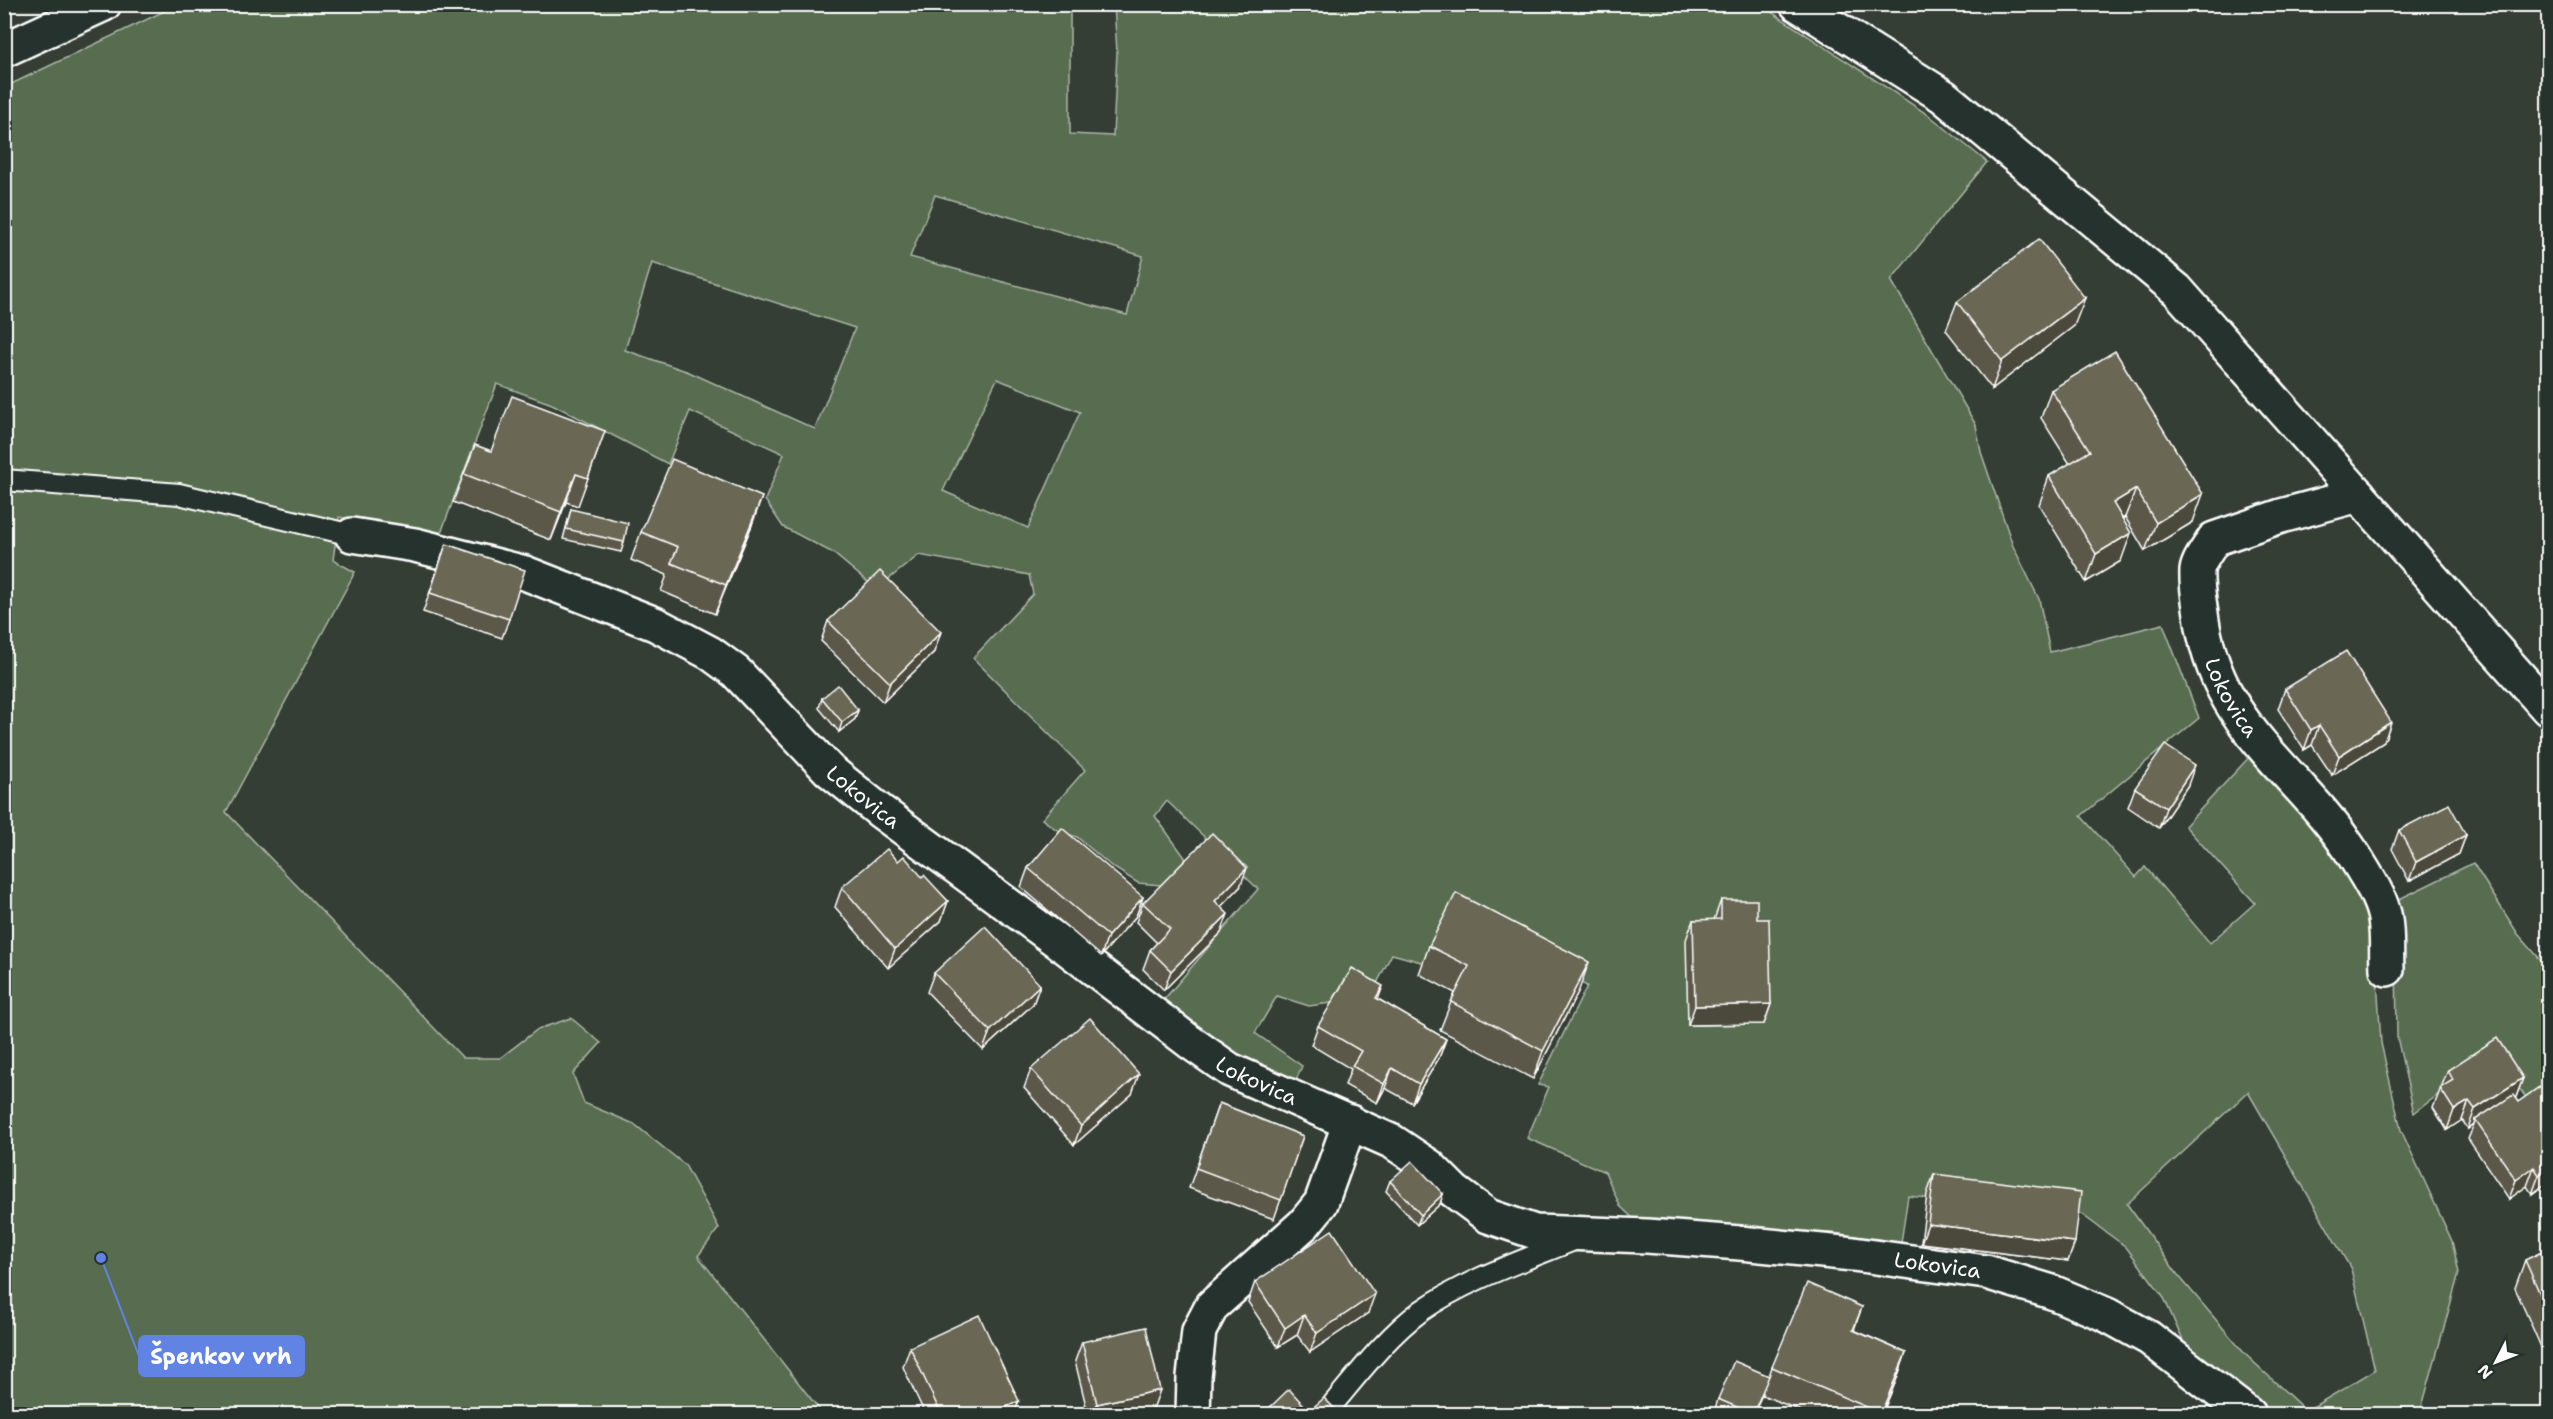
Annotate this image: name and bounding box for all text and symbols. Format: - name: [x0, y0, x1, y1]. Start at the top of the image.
- street label: Lokovica: [2198, 654, 2264, 743]
- street label: Lokovica: [820, 759, 906, 835]
- street label: Lokovica: [1210, 1050, 1302, 1112]
- street label: Lokovica: [1892, 1246, 1982, 1285]
- north arrow: [2466, 1332, 2526, 1392]
- callout: Špenkov vrh: [139, 1336, 304, 1376]
- text: Špenkov vrh: [150, 1340, 292, 1371]
- text: N: [2473, 1360, 2497, 1383]

